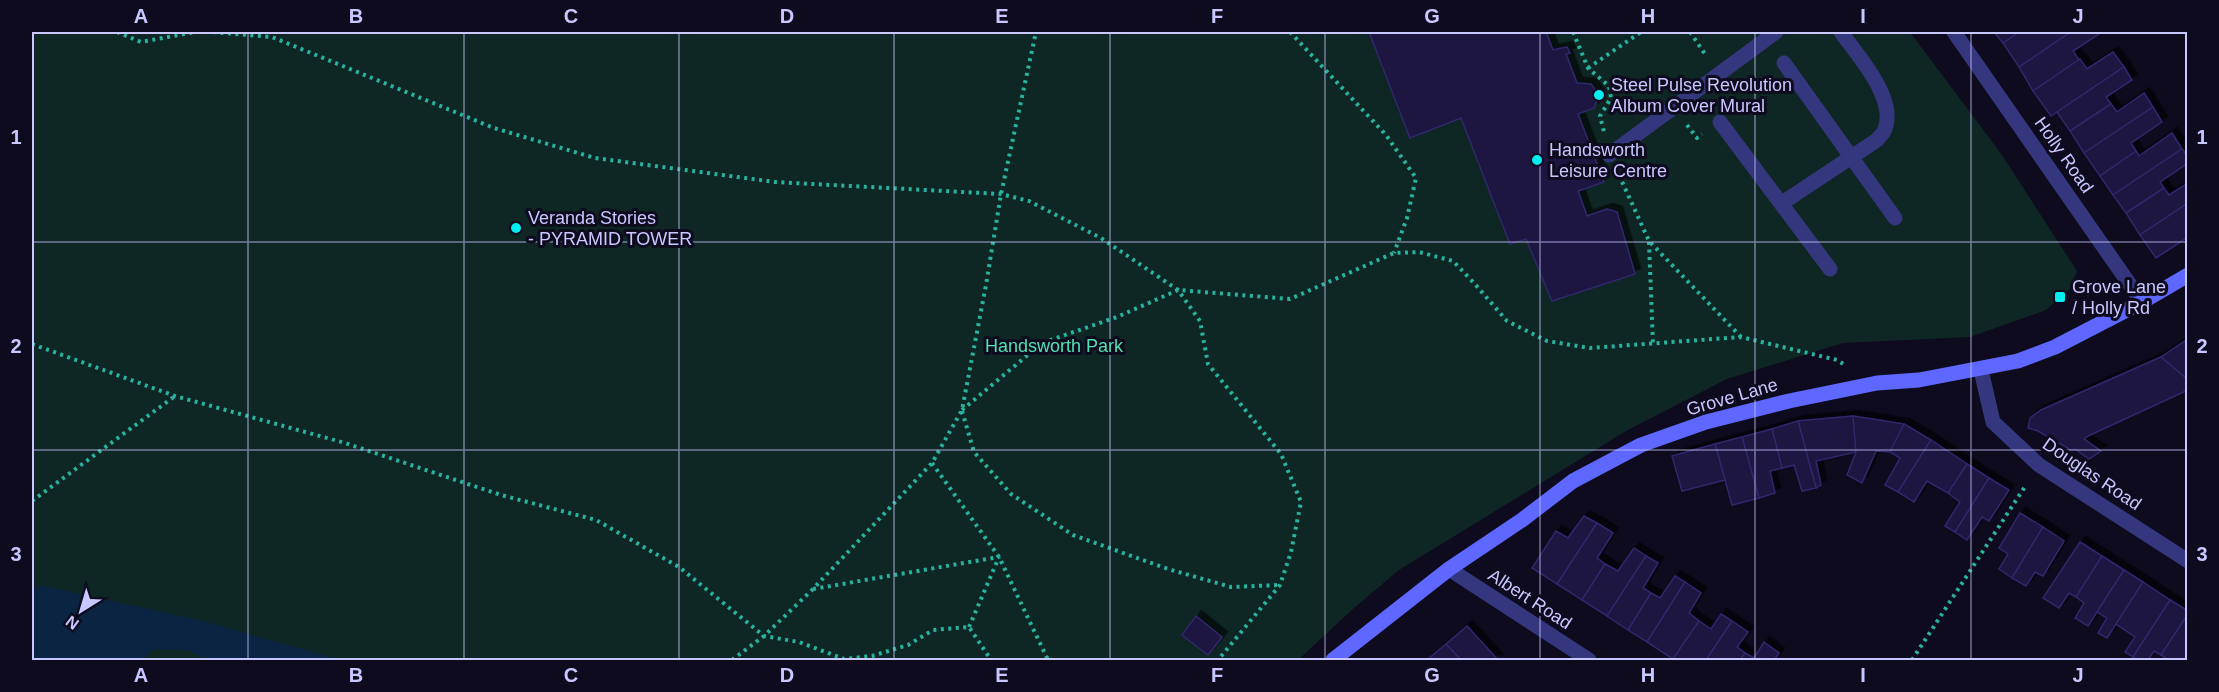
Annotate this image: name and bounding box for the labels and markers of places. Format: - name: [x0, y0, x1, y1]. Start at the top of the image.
- place label: Steel Pulse Revolution Album Cover Mural: [1611, 75, 1792, 116]
- marker: Steel Pulse Revolution Album Cover Mural: [1592, 88, 1606, 102]
- place label: Handsworth Leisure Centre: [1549, 140, 1667, 181]
- marker: Handsworth Leisure Centre: [1530, 153, 1544, 167]
- place label: Veranda Stories - PYRAMID TOWER: [528, 208, 692, 249]
- marker: Veranda Stories - PYRAMID TOWER: [509, 221, 523, 235]
- place label: Grove Lane / Holly Rd: [2072, 277, 2166, 318]
- marker: Grove Lane / Holly Rd: [2053, 290, 2067, 304]

